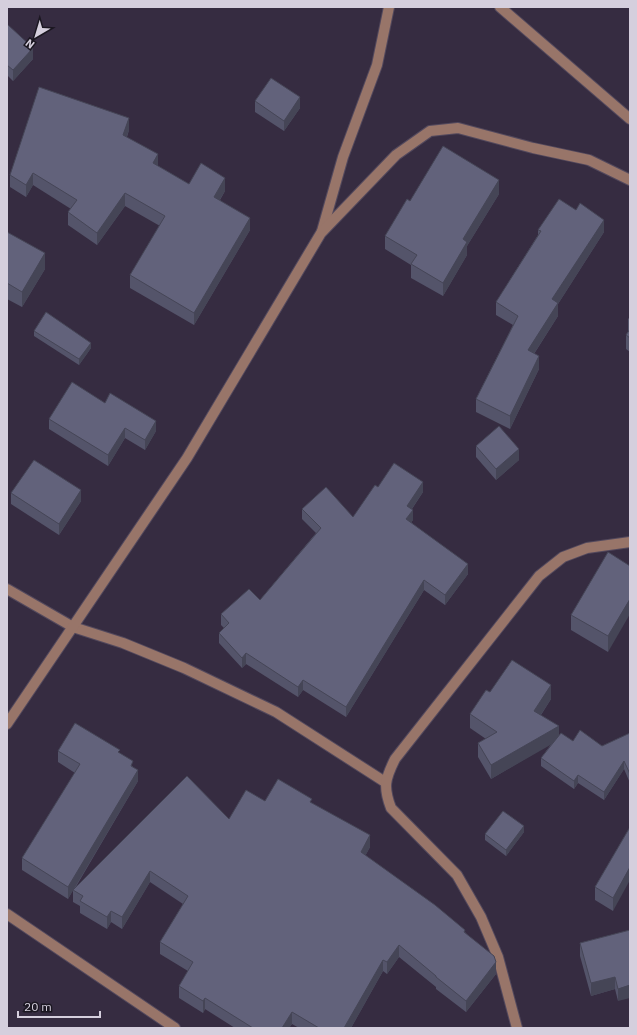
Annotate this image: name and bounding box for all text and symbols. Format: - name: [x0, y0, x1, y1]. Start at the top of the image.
- north arrow: [16, 16, 56, 56]
- text: N: [22, 36, 37, 52]
- scale bar: [18, 993, 100, 1019]
- text: 20 m: [24, 999, 52, 1014]

